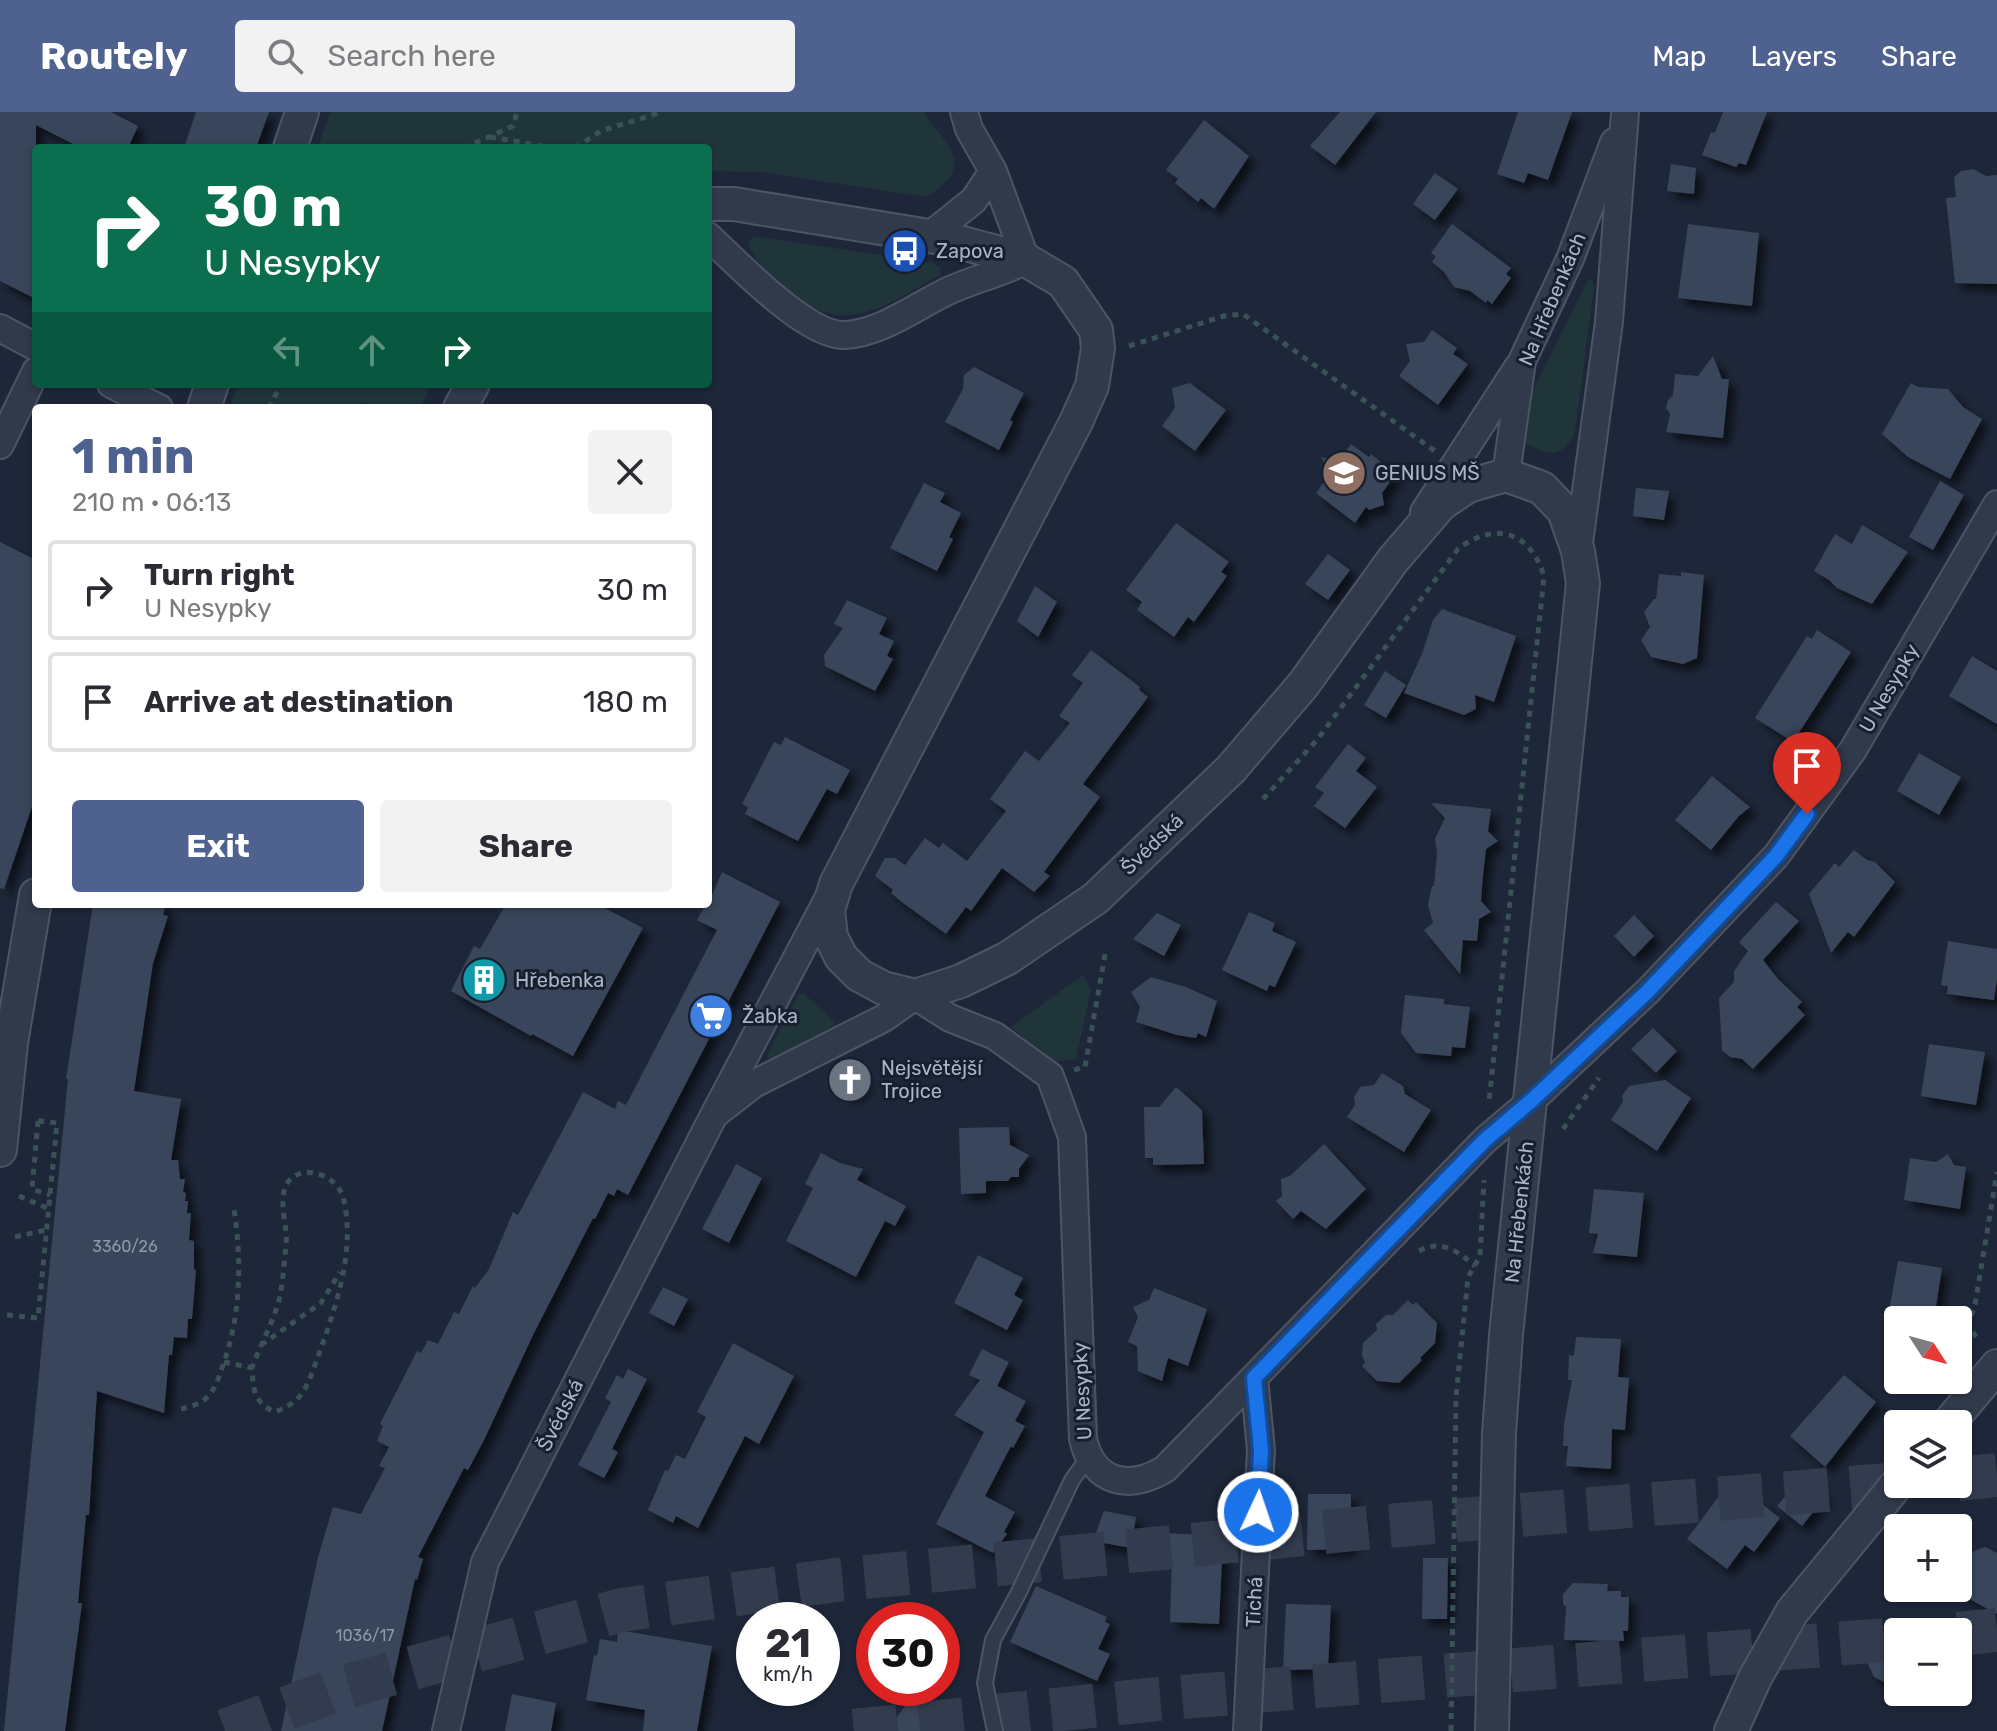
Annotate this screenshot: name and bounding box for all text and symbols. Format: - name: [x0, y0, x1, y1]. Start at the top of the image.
- search box: [235, 20, 795, 92]
- text: Routely: [40, 33, 187, 79]
- icon: search: [263, 34, 307, 78]
- text: Search here: [327, 38, 496, 74]
- text: Map: [1652, 40, 1707, 73]
- text: Layers: [1751, 40, 1837, 73]
- text: Share: [1881, 40, 1957, 73]
- text: 30 m: [204, 174, 342, 240]
- icon: right: [72, 176, 176, 280]
- bus stop icon: Zapova: [881, 227, 929, 275]
- street label: Na Hřebenkách: [1513, 229, 1591, 369]
- place label: Zapova: [936, 239, 1004, 263]
- text: U Nesypky: [204, 241, 381, 284]
- icon: left: [266, 328, 310, 372]
- icon: ahead: [350, 328, 394, 372]
- icon: right: [434, 328, 478, 372]
- text: 1 min: [72, 428, 195, 485]
- button: close: [588, 430, 672, 514]
- school or university icon: GENIUS MŠ: [1320, 449, 1368, 497]
- place label: GENIUS MŠ: [1375, 461, 1480, 485]
- text: 210 m · 06:13: [72, 487, 231, 518]
- text: Turn right: [144, 557, 295, 593]
- icon: right: [76, 568, 120, 612]
- text: 30 m: [597, 572, 668, 608]
- text: U Nesypky: [144, 593, 272, 624]
- street label: U Nesypky: [1854, 639, 1924, 737]
- icon: arrive: [76, 680, 120, 724]
- text: Arrive at destination: [144, 684, 454, 720]
- text: 180 m: [583, 684, 668, 720]
- pin: [1773, 732, 1841, 814]
- icon: arrive: [1785, 744, 1829, 788]
- button: Exit: [72, 800, 364, 892]
- button: Share: [380, 800, 672, 892]
- street label: Švédská: [1116, 808, 1188, 880]
- building icon: Hřebenka: [460, 956, 508, 1004]
- place label: Hřebenka: [515, 968, 604, 992]
- supermarket icon: Žabka: [687, 992, 735, 1040]
- place label: Žabka: [742, 1004, 798, 1028]
- church icon: Nejsvětější Trojice: [826, 1056, 874, 1104]
- place label: Nejsvětější Trojice: [881, 1056, 983, 1103]
- street label: Na Hřebenkách: [1500, 1140, 1538, 1284]
- house number: 3360/26: [92, 1237, 158, 1256]
- north arrow: [1884, 1306, 1972, 1394]
- map controls: [1884, 1306, 1972, 1706]
- street label: U Nesypky: [1067, 1341, 1097, 1441]
- street label: Švédská: [532, 1375, 588, 1455]
- button: layers: [1884, 1410, 1972, 1498]
- position arrow: [1216, 1470, 1300, 1554]
- button: +: [1884, 1514, 1972, 1602]
- street label: Tichá: [1241, 1576, 1267, 1628]
- speed limit sign: 30: [856, 1602, 960, 1706]
- button: −: [1884, 1618, 1972, 1706]
- text: 21: [765, 1620, 811, 1667]
- house number: 1036/17: [336, 1626, 394, 1645]
- text: km/h: [763, 1662, 813, 1686]

